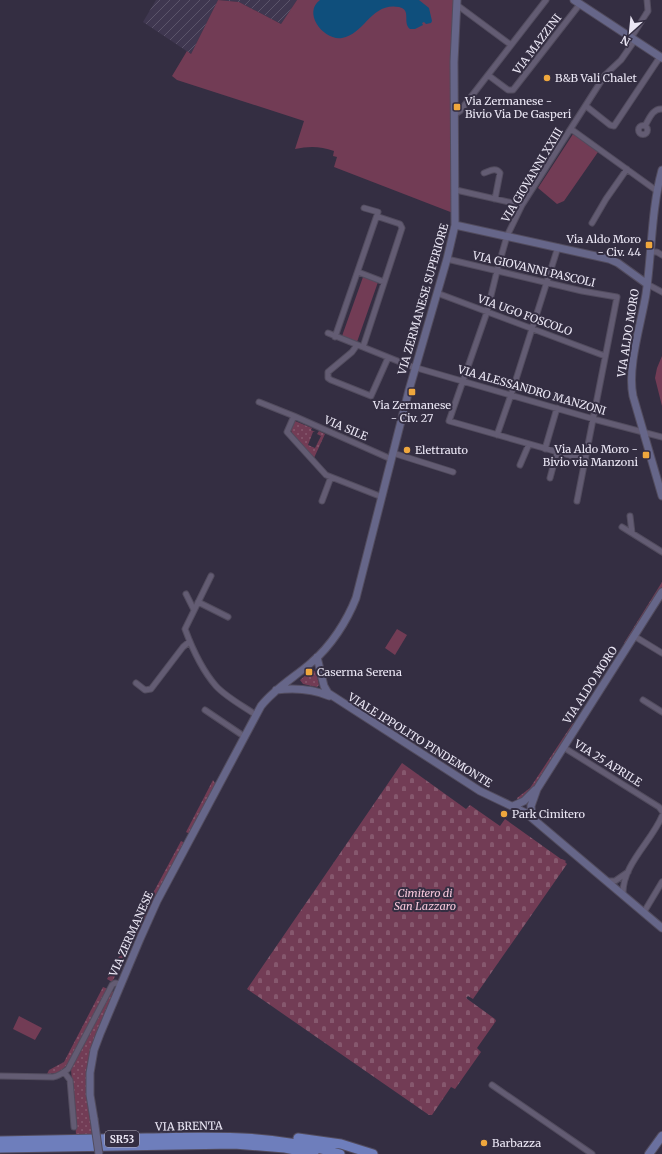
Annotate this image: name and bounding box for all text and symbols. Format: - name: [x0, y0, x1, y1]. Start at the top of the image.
- street label: VIA MAZZINI: [509, 11, 564, 78]
- north arrow: [610, 12, 650, 52]
- text: N: [618, 33, 633, 49]
- place label: B&B Vali Chalet: [555, 71, 637, 85]
- marker: B&B Vali Chalet: [542, 73, 552, 83]
- place label: Via Zermanese - Bivio Via De Gasperi: [464, 94, 572, 121]
- marker: Via Zermanese - Bivio Via De Gasperi: [452, 102, 462, 112]
- street label: VIA GIOVANNI XXIII: [498, 125, 566, 226]
- street label: VIA ZERMANESE SUPERIORE: [394, 222, 451, 377]
- place label: Via Aldo Moro - Civ. 44: [565, 232, 642, 259]
- marker: Via Aldo Moro - Civ. 44: [644, 240, 654, 250]
- street label: VIA GIOVANNI PASCOLI: [470, 248, 597, 290]
- street label: VIA ALDO MORO: [614, 288, 642, 379]
- street label: VIA UGO FOSCOLO: [475, 291, 574, 339]
- street label: VIA ALESSANDRO MANZONI: [455, 362, 608, 418]
- marker: Via Zermanese - Civ. 27: [407, 387, 417, 397]
- place label: Via Zermanese - Civ. 27: [372, 398, 451, 425]
- street label: VIA SILE: [321, 412, 370, 443]
- place label: Via Aldo Moro - Bivio via Manzoni: [543, 442, 638, 469]
- place label: Elettrauto: [415, 443, 468, 457]
- marker: Elettrauto: [402, 445, 412, 455]
- marker: Via Aldo Moro - Bivio via Manzoni: [641, 450, 651, 460]
- street label: VIA ALDO MORO: [559, 644, 620, 727]
- place label: Caserma Serena: [317, 665, 402, 679]
- marker: Caserma Serena: [304, 667, 314, 677]
- street label: VIALE IPPOLITO PINDEMONTE: [345, 689, 495, 790]
- street label: VIA 25 APRILE: [571, 736, 644, 789]
- place label: Park Cimitero: [512, 807, 585, 821]
- marker: Park Cimitero: [499, 809, 509, 819]
- park label: Cimitero di San Lazzaro: [394, 886, 456, 913]
- street label: VIA ZERMANESE: [105, 889, 156, 980]
- street label: VIA BRENTA: [154, 1118, 223, 1134]
- road number: SR53: [105, 1131, 139, 1147]
- place label: Barbazza: [492, 1136, 541, 1150]
- marker: Barbazza: [479, 1138, 489, 1148]

